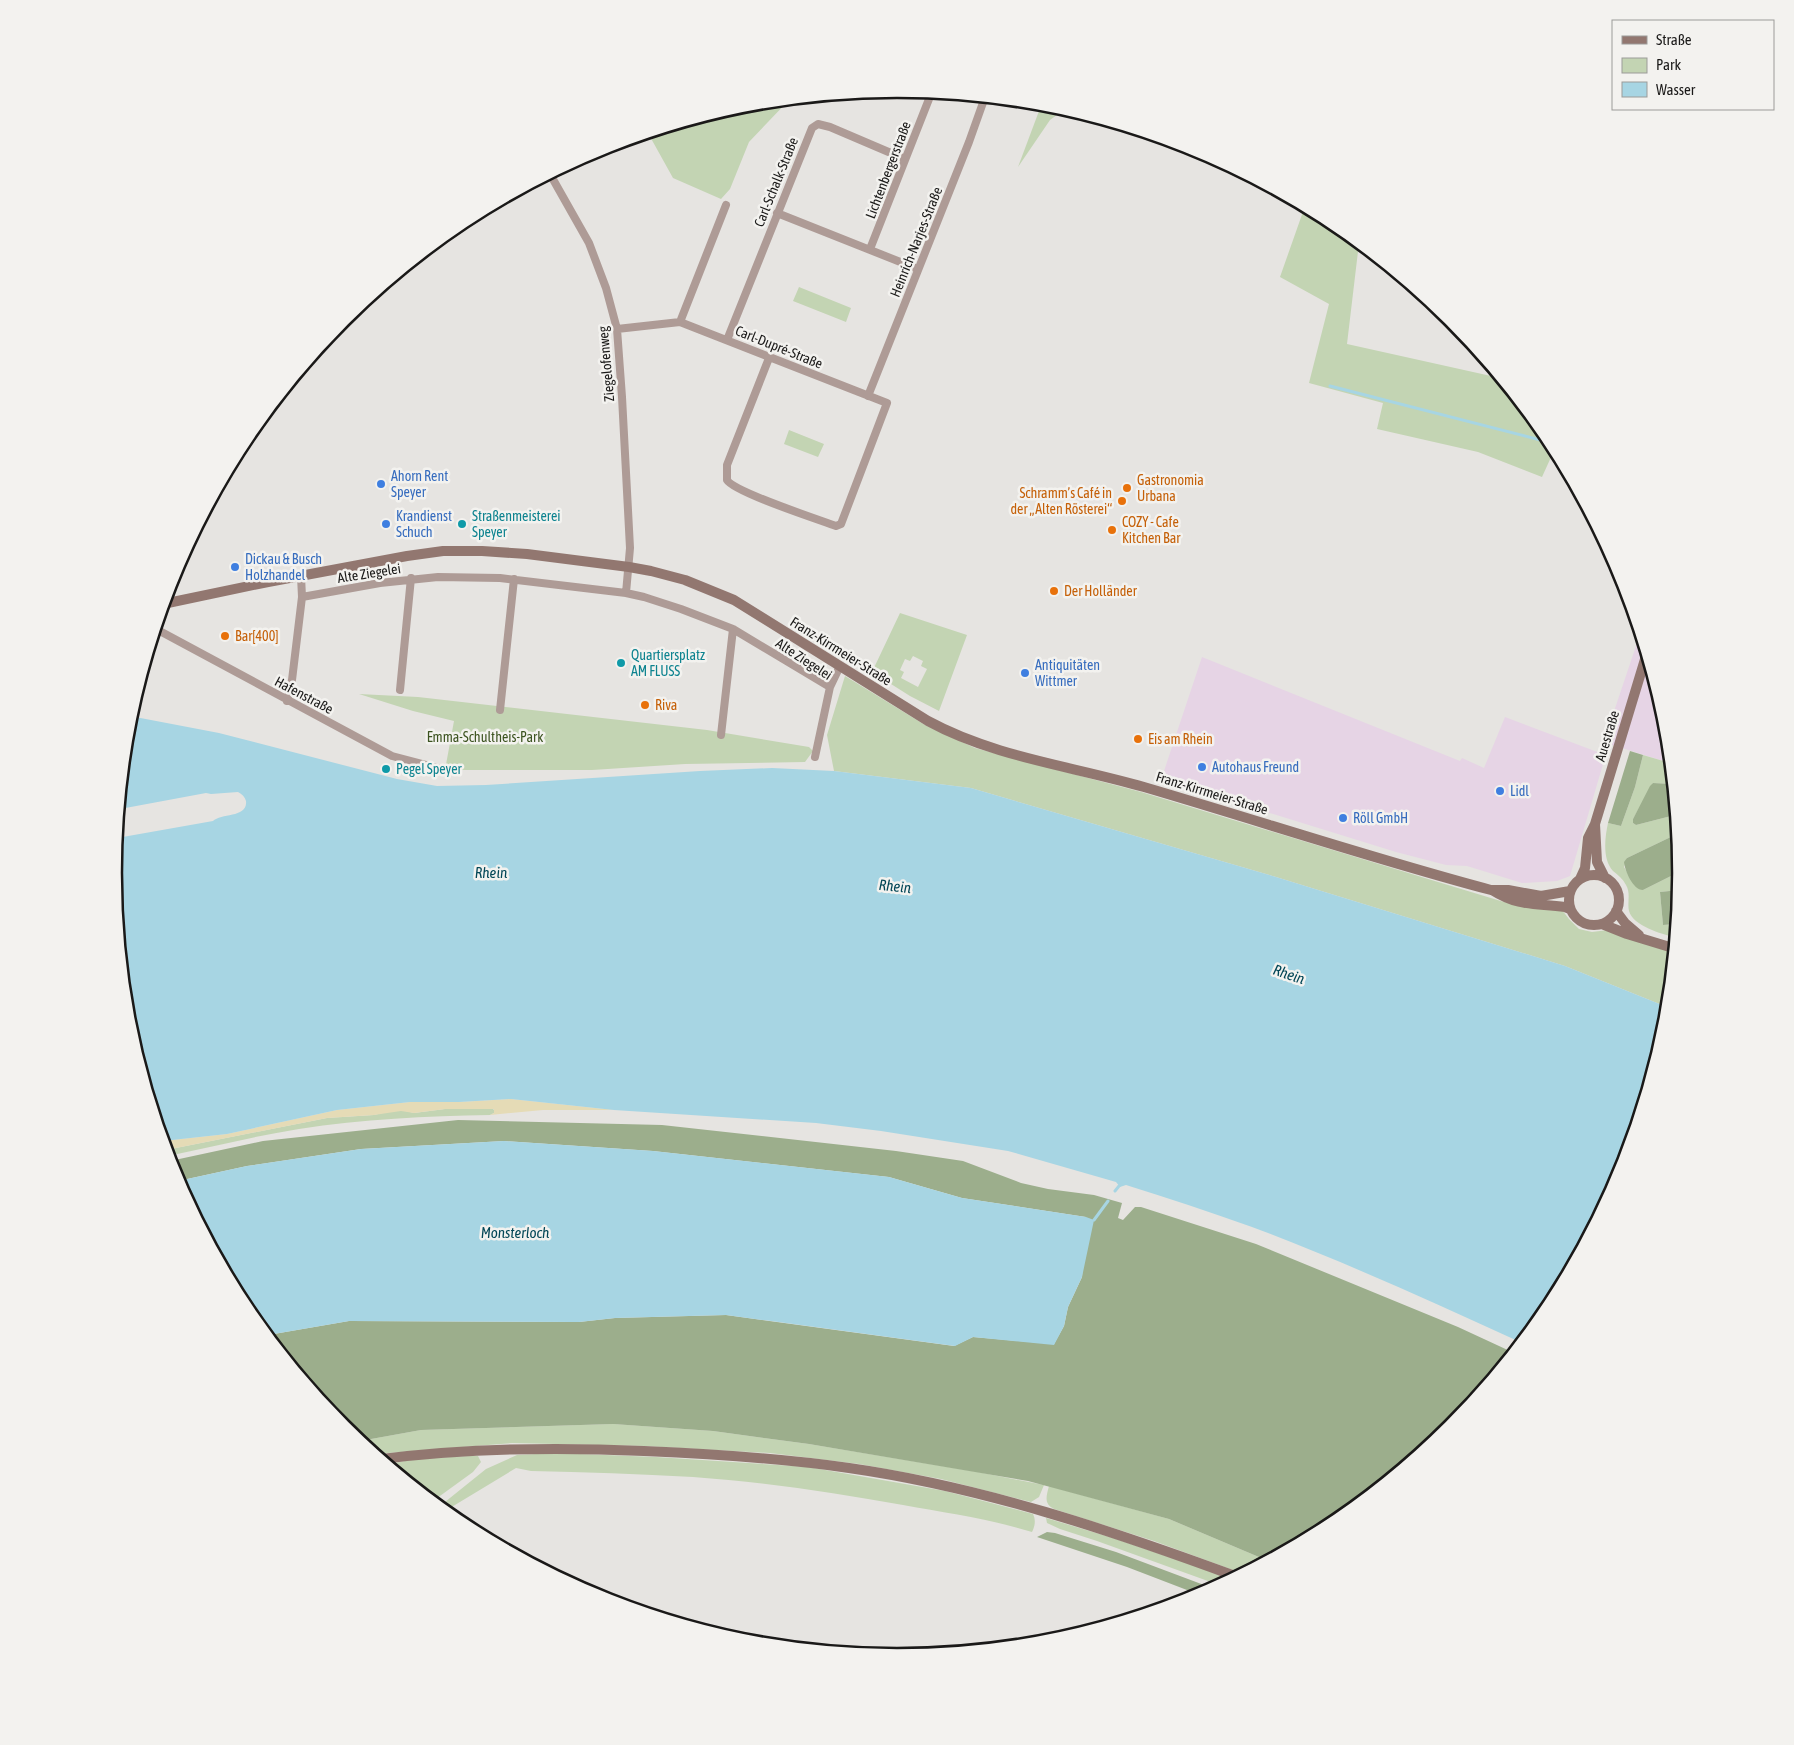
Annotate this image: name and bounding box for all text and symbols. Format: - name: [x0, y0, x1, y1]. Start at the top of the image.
- legend: [1612, 20, 1774, 110]
- text: Straße: [1656, 31, 1692, 48]
- text: Park: [1656, 56, 1681, 73]
- text: Wasser: [1656, 81, 1696, 98]
- street label: Lichtenbergerstraße: [862, 119, 914, 221]
- street label: Carl-Schalk-Straße: [751, 135, 801, 229]
- street label: Heinrich-Narjes-Straße: [887, 185, 945, 299]
- street label: Carl-Dupré-Straße: [733, 322, 825, 372]
- street label: Ziegelofenweg: [595, 326, 617, 402]
- place label: Ahorn Rent Speyer: [391, 468, 448, 500]
- place label: Gastronomia Urbana: [1137, 472, 1204, 504]
- marker: Ahorn Rent Speyer: [375, 478, 387, 490]
- marker: Gastronomia Urbana: [1121, 482, 1133, 494]
- place label: Schramm’s Café in der „Alten Rösterei“: [1010, 485, 1112, 517]
- marker: Schramm’s Café in der „Alten Rösterei“: [1116, 495, 1128, 507]
- place label: Krandienst Schuch: [396, 508, 452, 540]
- place label: Straßenmeisterei Speyer: [472, 508, 561, 540]
- place label: COZY - Cafe Kitchen Bar: [1122, 514, 1181, 546]
- marker: Krandienst Schuch: [380, 518, 392, 530]
- marker: Straßenmeisterei Speyer: [456, 518, 468, 530]
- marker: COZY - Cafe Kitchen Bar: [1106, 524, 1118, 536]
- place label: Dickau & Busch Holzhandel: [245, 551, 322, 583]
- street label: Alte Ziegelei: [336, 560, 402, 586]
- marker: Dickau & Busch Holzhandel: [229, 561, 241, 573]
- place label: Der Holländer: [1064, 583, 1138, 599]
- marker: Der Holländer: [1048, 585, 1060, 597]
- street label: Franz-Kirrmeier-Straße: [787, 613, 895, 689]
- place label: Bar[400]: [235, 628, 279, 644]
- marker: Bar[400]: [219, 630, 231, 642]
- street label: Alte Ziegelei: [773, 635, 835, 683]
- place label: Quartiersplatz AM FLUSS: [631, 647, 705, 679]
- marker: Quartiersplatz AM FLUSS: [615, 657, 627, 669]
- place label: Antiquitäten Wittmer: [1035, 657, 1100, 689]
- marker: Antiquitäten Wittmer: [1019, 667, 1031, 679]
- street label: Hafenstraße: [272, 673, 336, 717]
- place label: Riva: [655, 697, 677, 713]
- marker: Riva: [639, 699, 651, 711]
- street label: Auestraße: [1592, 709, 1622, 763]
- park label: Emma-Schultheis-Park: [427, 729, 543, 745]
- place label: Eis am Rhein: [1148, 731, 1213, 747]
- marker: Eis am Rhein: [1132, 733, 1144, 745]
- place label: Autohaus Freund: [1212, 759, 1299, 775]
- place label: Pegel Speyer: [396, 761, 463, 777]
- marker: Autohaus Freund: [1196, 761, 1208, 773]
- marker: Pegel Speyer: [380, 763, 392, 775]
- street label: Franz-Kirrmeier-Straße: [1154, 768, 1270, 818]
- place label: Lidl: [1510, 783, 1529, 799]
- marker: Lidl: [1494, 785, 1506, 797]
- place label: Röll GmbH: [1353, 810, 1408, 826]
- marker: Röll GmbH: [1337, 812, 1349, 824]
- water label: Rhein: [475, 864, 507, 881]
- water label: Rhein: [878, 876, 912, 896]
- water label: Rhein: [1271, 961, 1307, 987]
- water label: Monsterloch: [481, 1224, 549, 1241]

